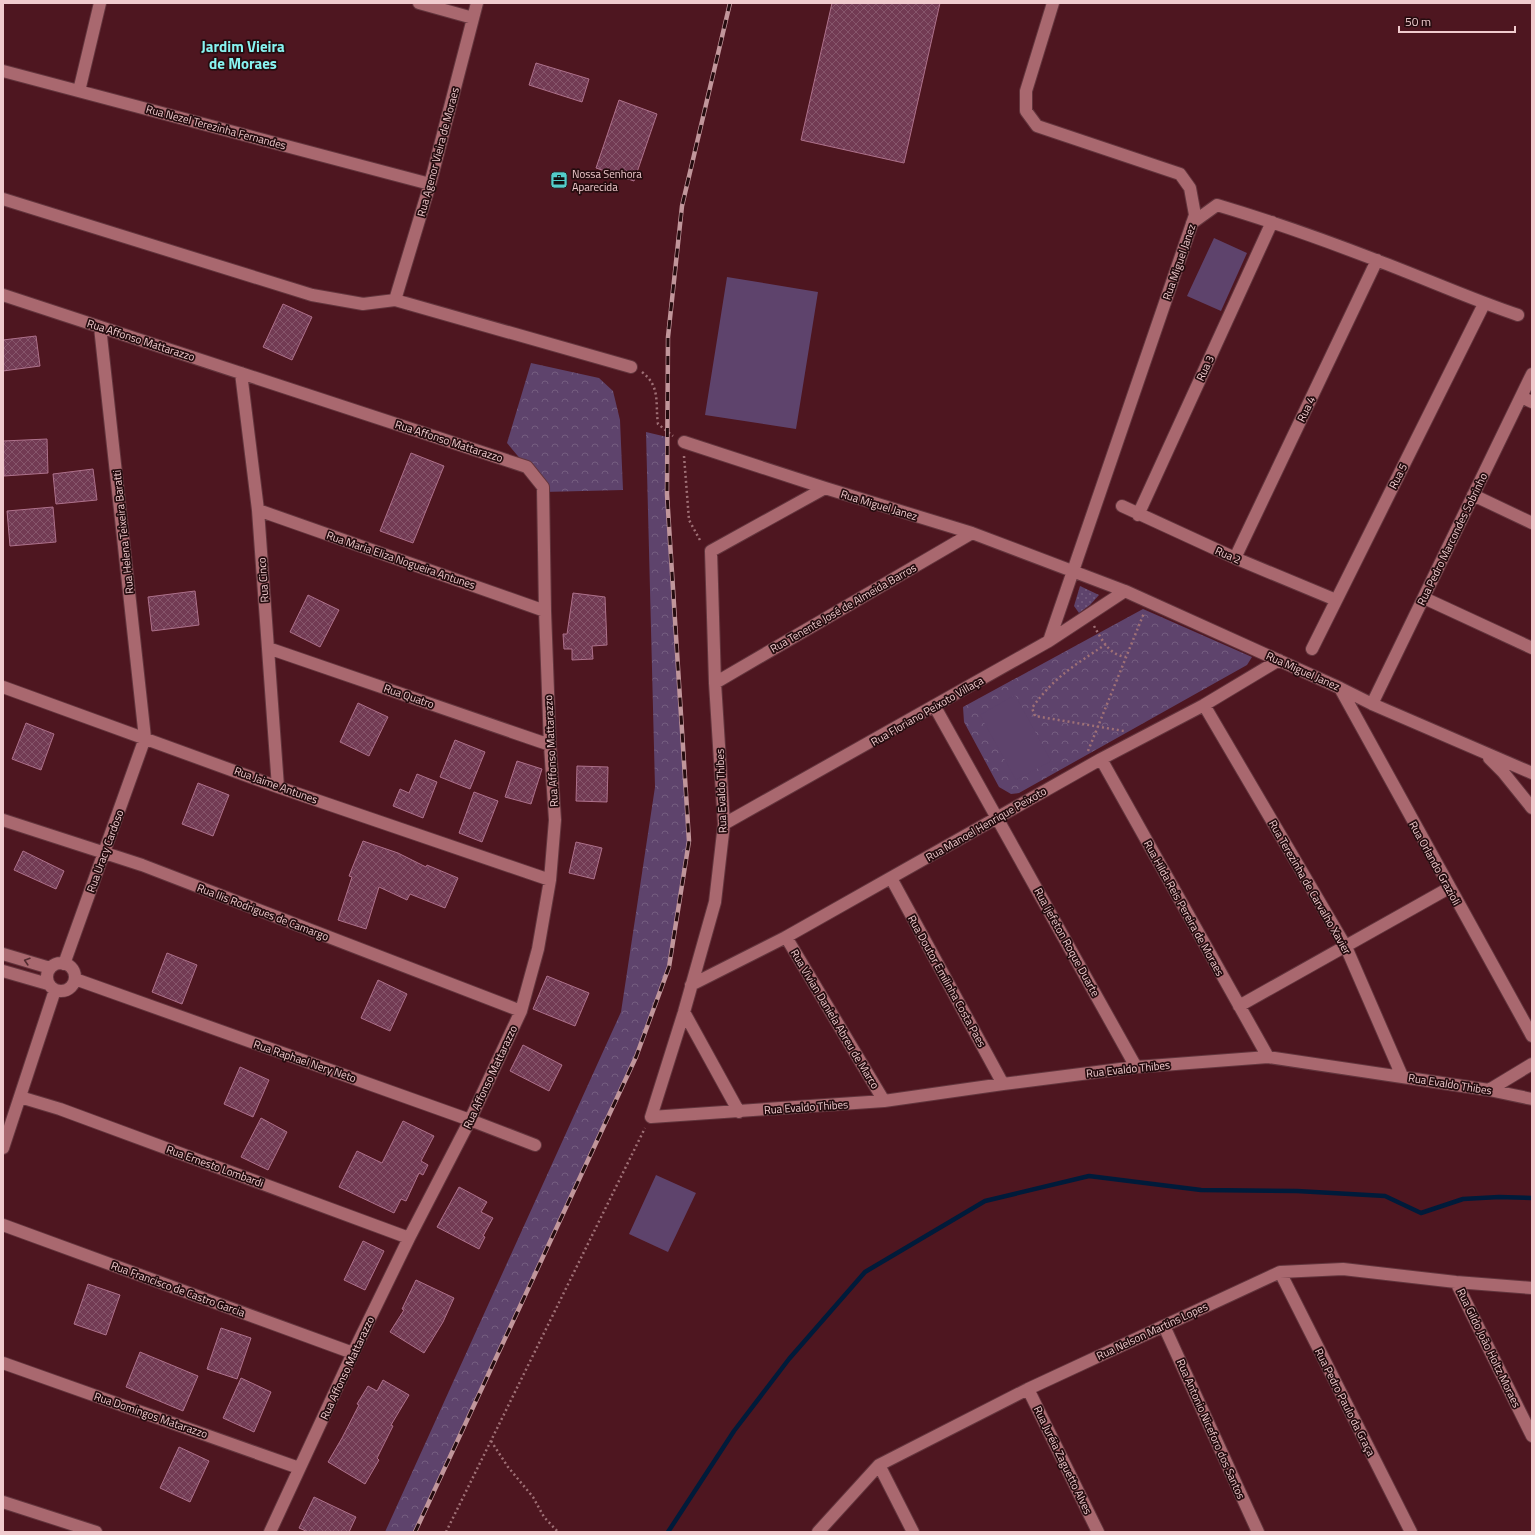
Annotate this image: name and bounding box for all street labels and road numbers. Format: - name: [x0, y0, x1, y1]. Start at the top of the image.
- street label: Rua Agenor Vieira de Moraes: [413, 85, 463, 219]
- street label: Rua Nezel Terezinha Fernandes: [144, 101, 288, 153]
- street label: Rua Miguel Janez: [1159, 222, 1199, 302]
- street label: Rua Affonso Mattarazzo: [85, 315, 197, 365]
- street label: Rua 3: [1192, 353, 1218, 383]
- street label: Rua 4: [1293, 393, 1319, 425]
- street label: Rua Affonso Mattarazzo: [393, 416, 505, 466]
- street label: Rua 5: [1385, 460, 1411, 492]
- street label: Rua Helena Teixeira Baratti: [109, 469, 137, 595]
- street label: Rua Pedro Marcondes Sobrinho: [1413, 470, 1491, 608]
- street label: Rua Miguel Janez: [839, 486, 919, 524]
- street label: Rua Maria Eliza Nogueira Antunes: [324, 527, 478, 593]
- street label: Rua 2: [1213, 542, 1243, 568]
- street label: Rua Cinco: [253, 557, 273, 603]
- street label: Rua Tenente José de Almeida Barros: [767, 559, 919, 657]
- street label: Rua Miguel Janez: [1264, 648, 1342, 694]
- street label: Rua Floriano Peixoto Villaça: [868, 672, 987, 750]
- street label: Rua Quatro: [382, 680, 437, 712]
- street label: Rua Affonso Mattarazzo: [540, 694, 562, 808]
- street label: Rua Evaldo Thibes: [712, 749, 730, 833]
- street label: Rua Jaime Antunes: [232, 763, 320, 807]
- street label: Rua Manoel Henrique Peixoto: [923, 783, 1049, 865]
- street label: Rua Uracy Cardoso: [83, 807, 127, 895]
- street label: Rua Terezinha de Carvalho Xavier: [1265, 817, 1355, 957]
- street label: Rua Orlando Grazioli: [1405, 818, 1465, 908]
- street label: Rua Hilda Reis Pereira de Moraes: [1140, 837, 1228, 979]
- street label: Rua Ilis Rodrigues de Camargo: [195, 879, 331, 945]
- street label: Rua Ijefeton Roque Duarte: [1030, 885, 1104, 1000]
- street label: Rua Doutor Emilinha Costa Paes: [904, 912, 990, 1050]
- street label: Rua Vivian Daniela Abreu de Marco: [787, 946, 883, 1092]
- street label: Rua Affonso Mattarazzo: [459, 1023, 521, 1131]
- street label: Rua Raphael Nery Neto: [252, 1036, 359, 1086]
- street label: Rua Evaldo Thibes: [1085, 1057, 1171, 1081]
- street label: Rua Evaldo Thibes: [1407, 1070, 1493, 1098]
- street label: Rua Evaldo Thibes: [763, 1096, 849, 1118]
- street label: Rua Ernesto Lombardi: [164, 1141, 266, 1191]
- street label: Rua Francisco de Castro Garcia: [109, 1257, 248, 1321]
- street label: Rua Gildo João Holtz Moraes: [1453, 1286, 1525, 1410]
- street label: Rua Nelson Martins Lopes: [1094, 1298, 1210, 1364]
- street label: Rua Affonso Mattarazzo: [316, 1314, 378, 1422]
- street label: Rua Pedro Paulo da Graça: [1311, 1345, 1379, 1459]
- street label: Rua Antonio Niceforo dos Santos: [1173, 1356, 1249, 1502]
- street label: Rua Domingos Matarazzo: [92, 1388, 210, 1442]
- street label: Rua Juréia Zaguetto Alves: [1030, 1403, 1096, 1517]

